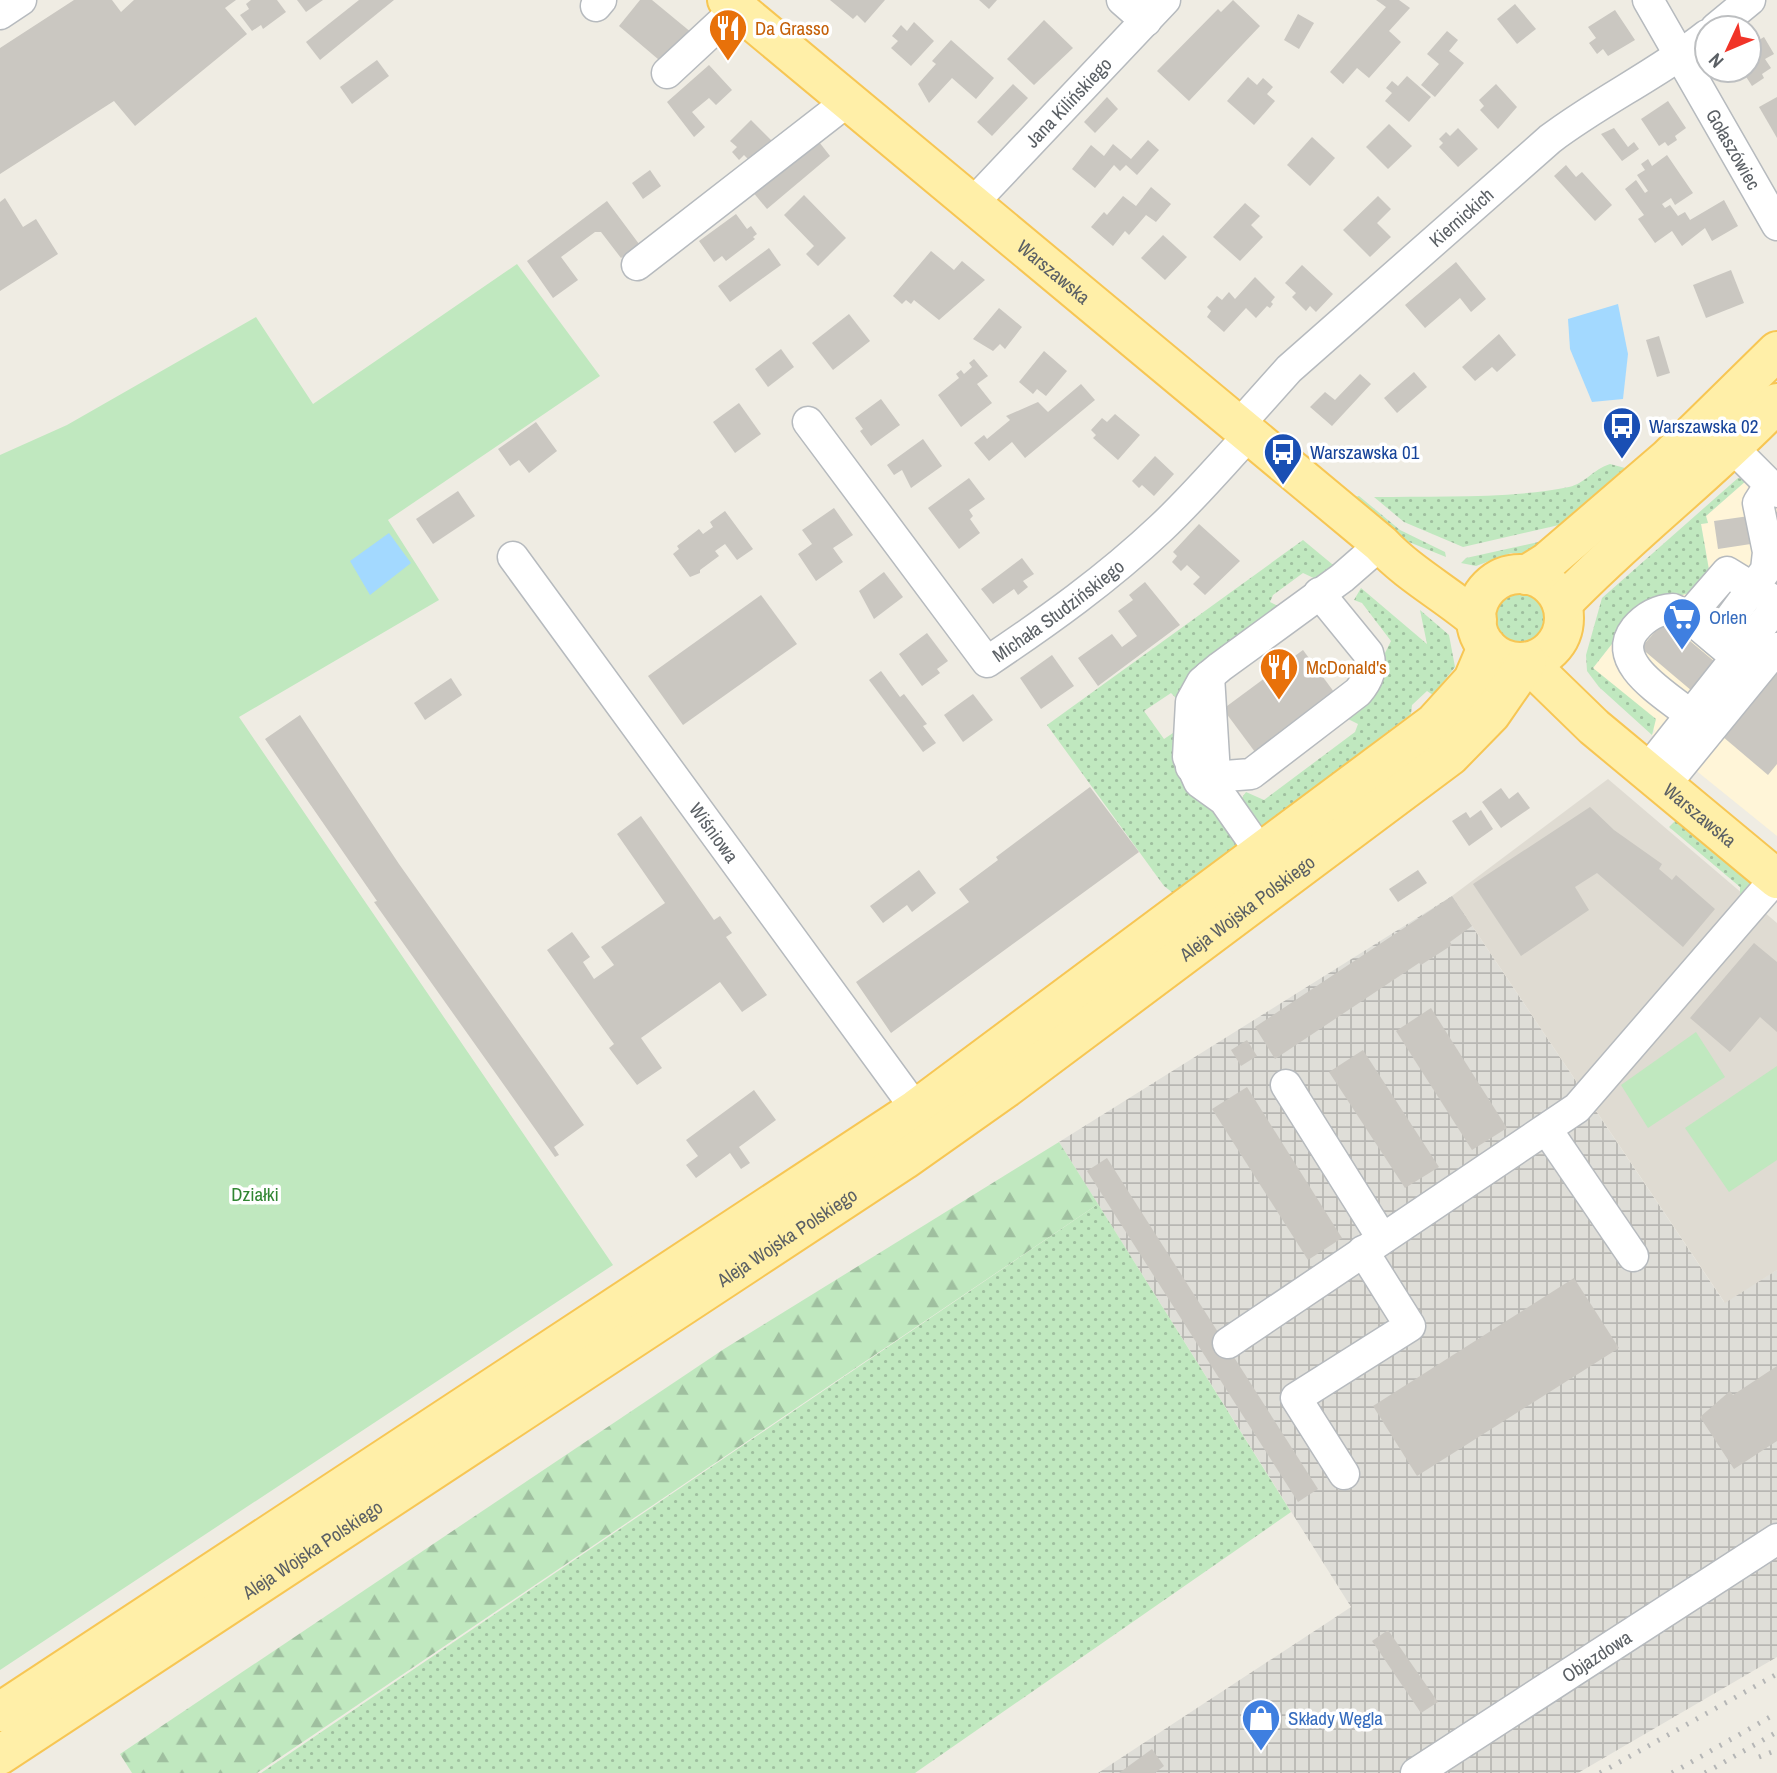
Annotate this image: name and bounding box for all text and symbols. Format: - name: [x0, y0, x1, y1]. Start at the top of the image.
- restaurant icon: Da Grasso: [707, 7, 749, 62]
- north arrow: [1693, 14, 1763, 84]
- place label: Da Grasso: [755, 15, 829, 41]
- text: N: [1703, 48, 1729, 74]
- street label: Jana Kilińskiego: [1019, 51, 1117, 153]
- street label: Gołaszówiec: [1700, 104, 1767, 195]
- street label: Kiernickich: [1423, 182, 1499, 253]
- street label: Warszawska: [1012, 234, 1096, 310]
- bus stop icon: Warszawska 02: [1601, 405, 1643, 460]
- place label: Warszawska 02: [1649, 413, 1758, 439]
- bus stop icon: Warszawska 01: [1262, 431, 1304, 486]
- place label: Warszawska 01: [1310, 439, 1420, 465]
- street label: Michała Studzińskiego: [987, 553, 1129, 668]
- supermarket icon: Orlen: [1661, 596, 1703, 651]
- place label: Orlen: [1709, 604, 1747, 630]
- restaurant icon: McDonald's: [1258, 646, 1300, 701]
- place label: McDonald's: [1306, 654, 1387, 680]
- street label: Warszawska: [1658, 777, 1742, 853]
- street label: Wiśniowa: [683, 797, 745, 868]
- street label: Aleja Wojska Polskiego: [1173, 849, 1320, 968]
- park label: Działki: [231, 1181, 279, 1207]
- street label: Aleja Wojska Polskiego: [711, 1182, 862, 1293]
- street label: Aleja Wojska Polskiego: [236, 1494, 388, 1606]
- street label: Objazdowa: [1557, 1624, 1636, 1688]
- shop icon: Składy Węgla: [1240, 1697, 1282, 1752]
- place label: Składy Węgla: [1288, 1705, 1383, 1731]

